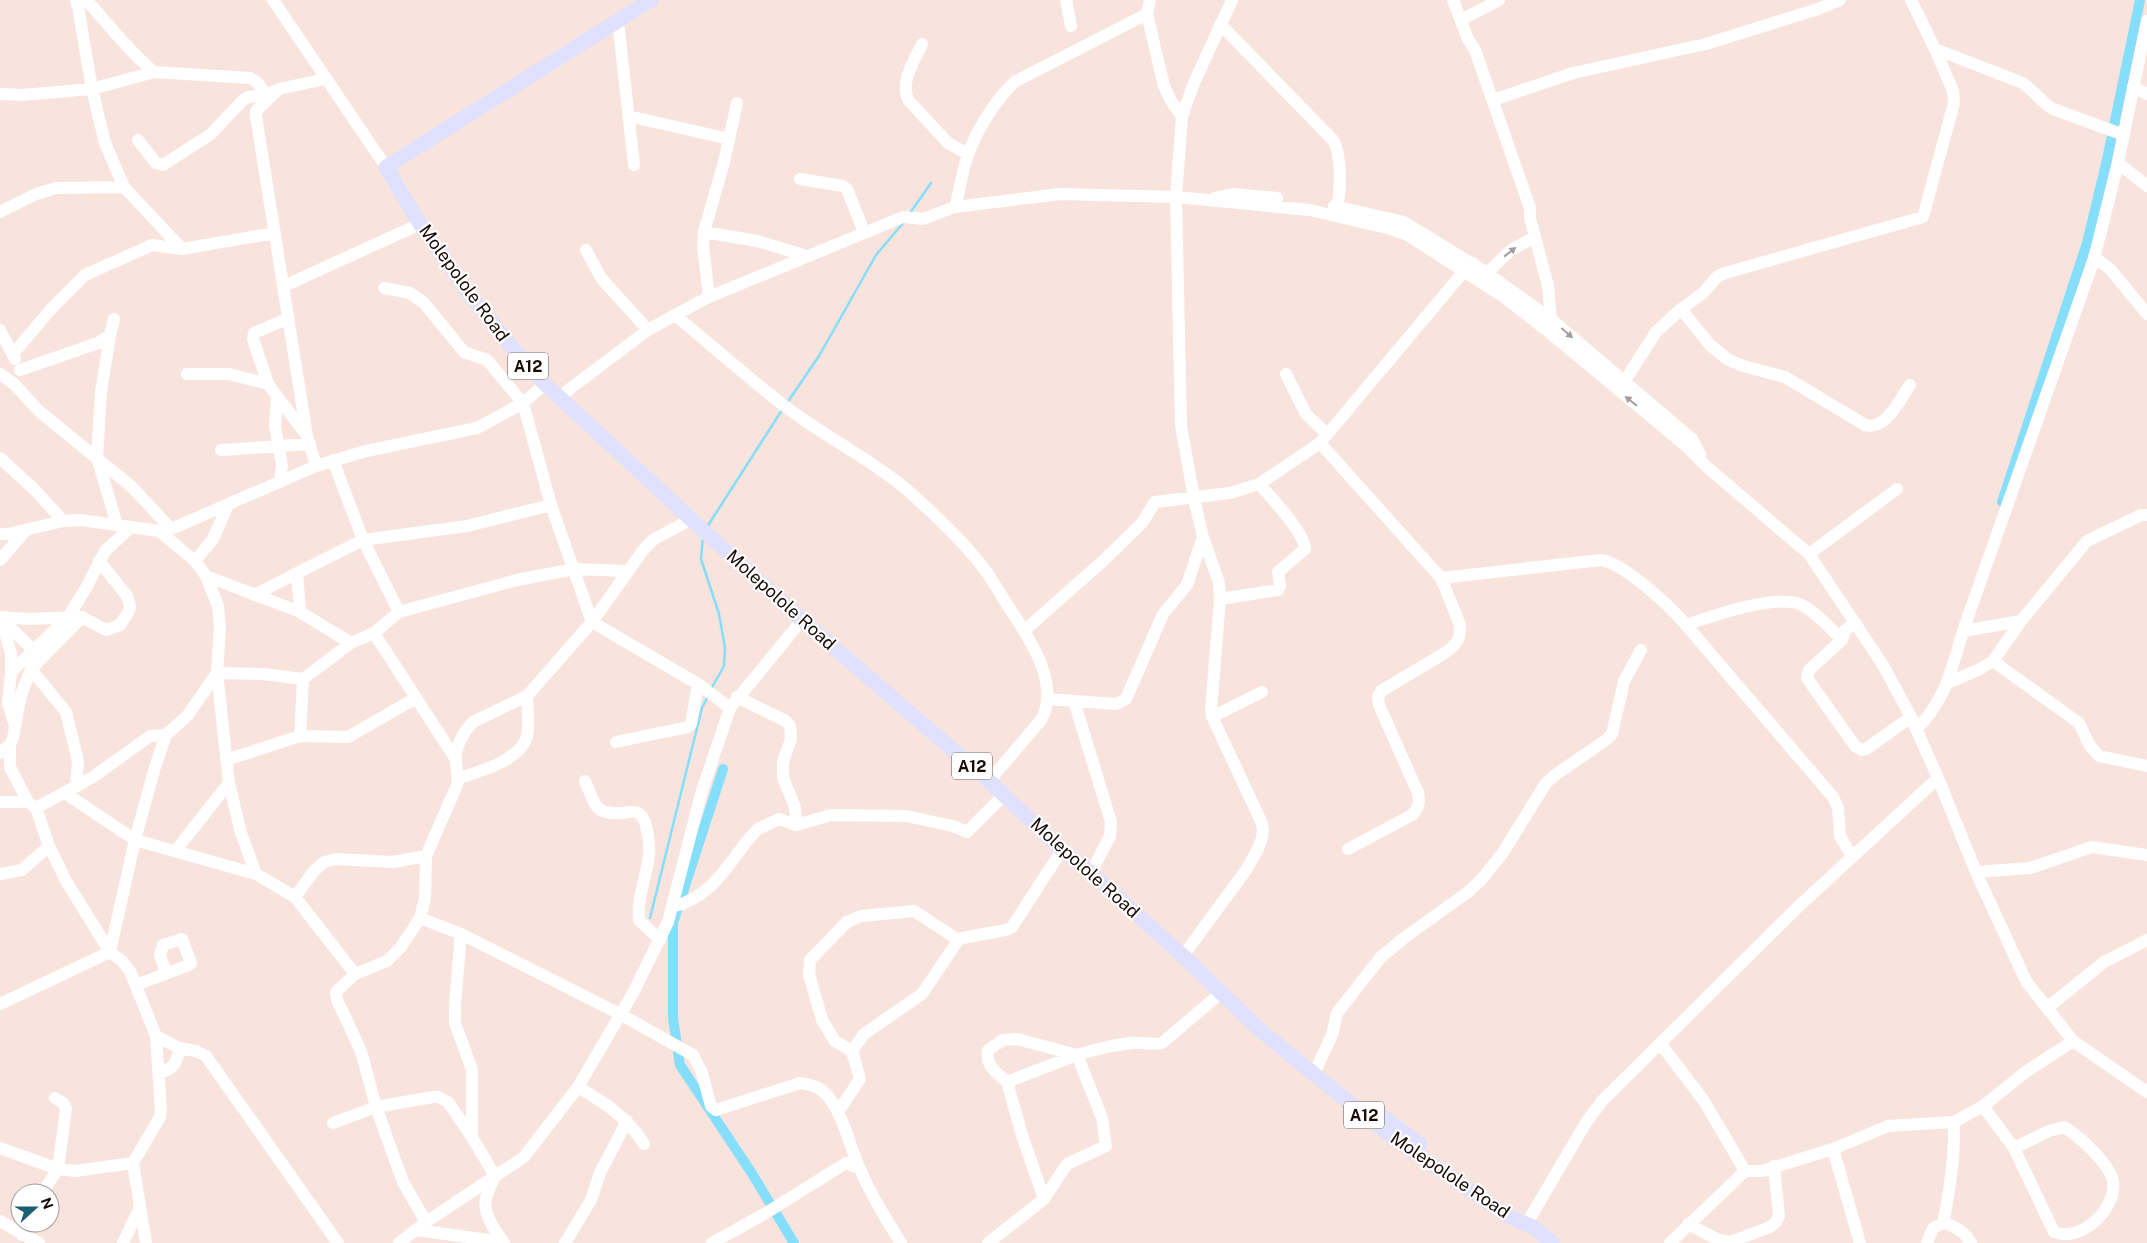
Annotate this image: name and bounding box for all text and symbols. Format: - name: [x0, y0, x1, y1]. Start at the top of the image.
- street label: Molepolole Road: [415, 220, 514, 345]
- one-way arrow: [1503, 247, 1516, 258]
- one-way arrow: [1560, 327, 1573, 338]
- road number: A12: [508, 352, 548, 380]
- one-way arrow: [1625, 395, 1637, 407]
- street label: Molepolole Road: [723, 545, 840, 654]
- road number: A12: [952, 752, 992, 779]
- street label: Molepolole Road: [1027, 813, 1144, 922]
- road number: A12: [1344, 1102, 1384, 1128]
- street label: Molepolole Road: [1387, 1127, 1514, 1222]
- north arrow: [10, 1183, 60, 1233]
- text: N: [38, 1195, 57, 1211]

